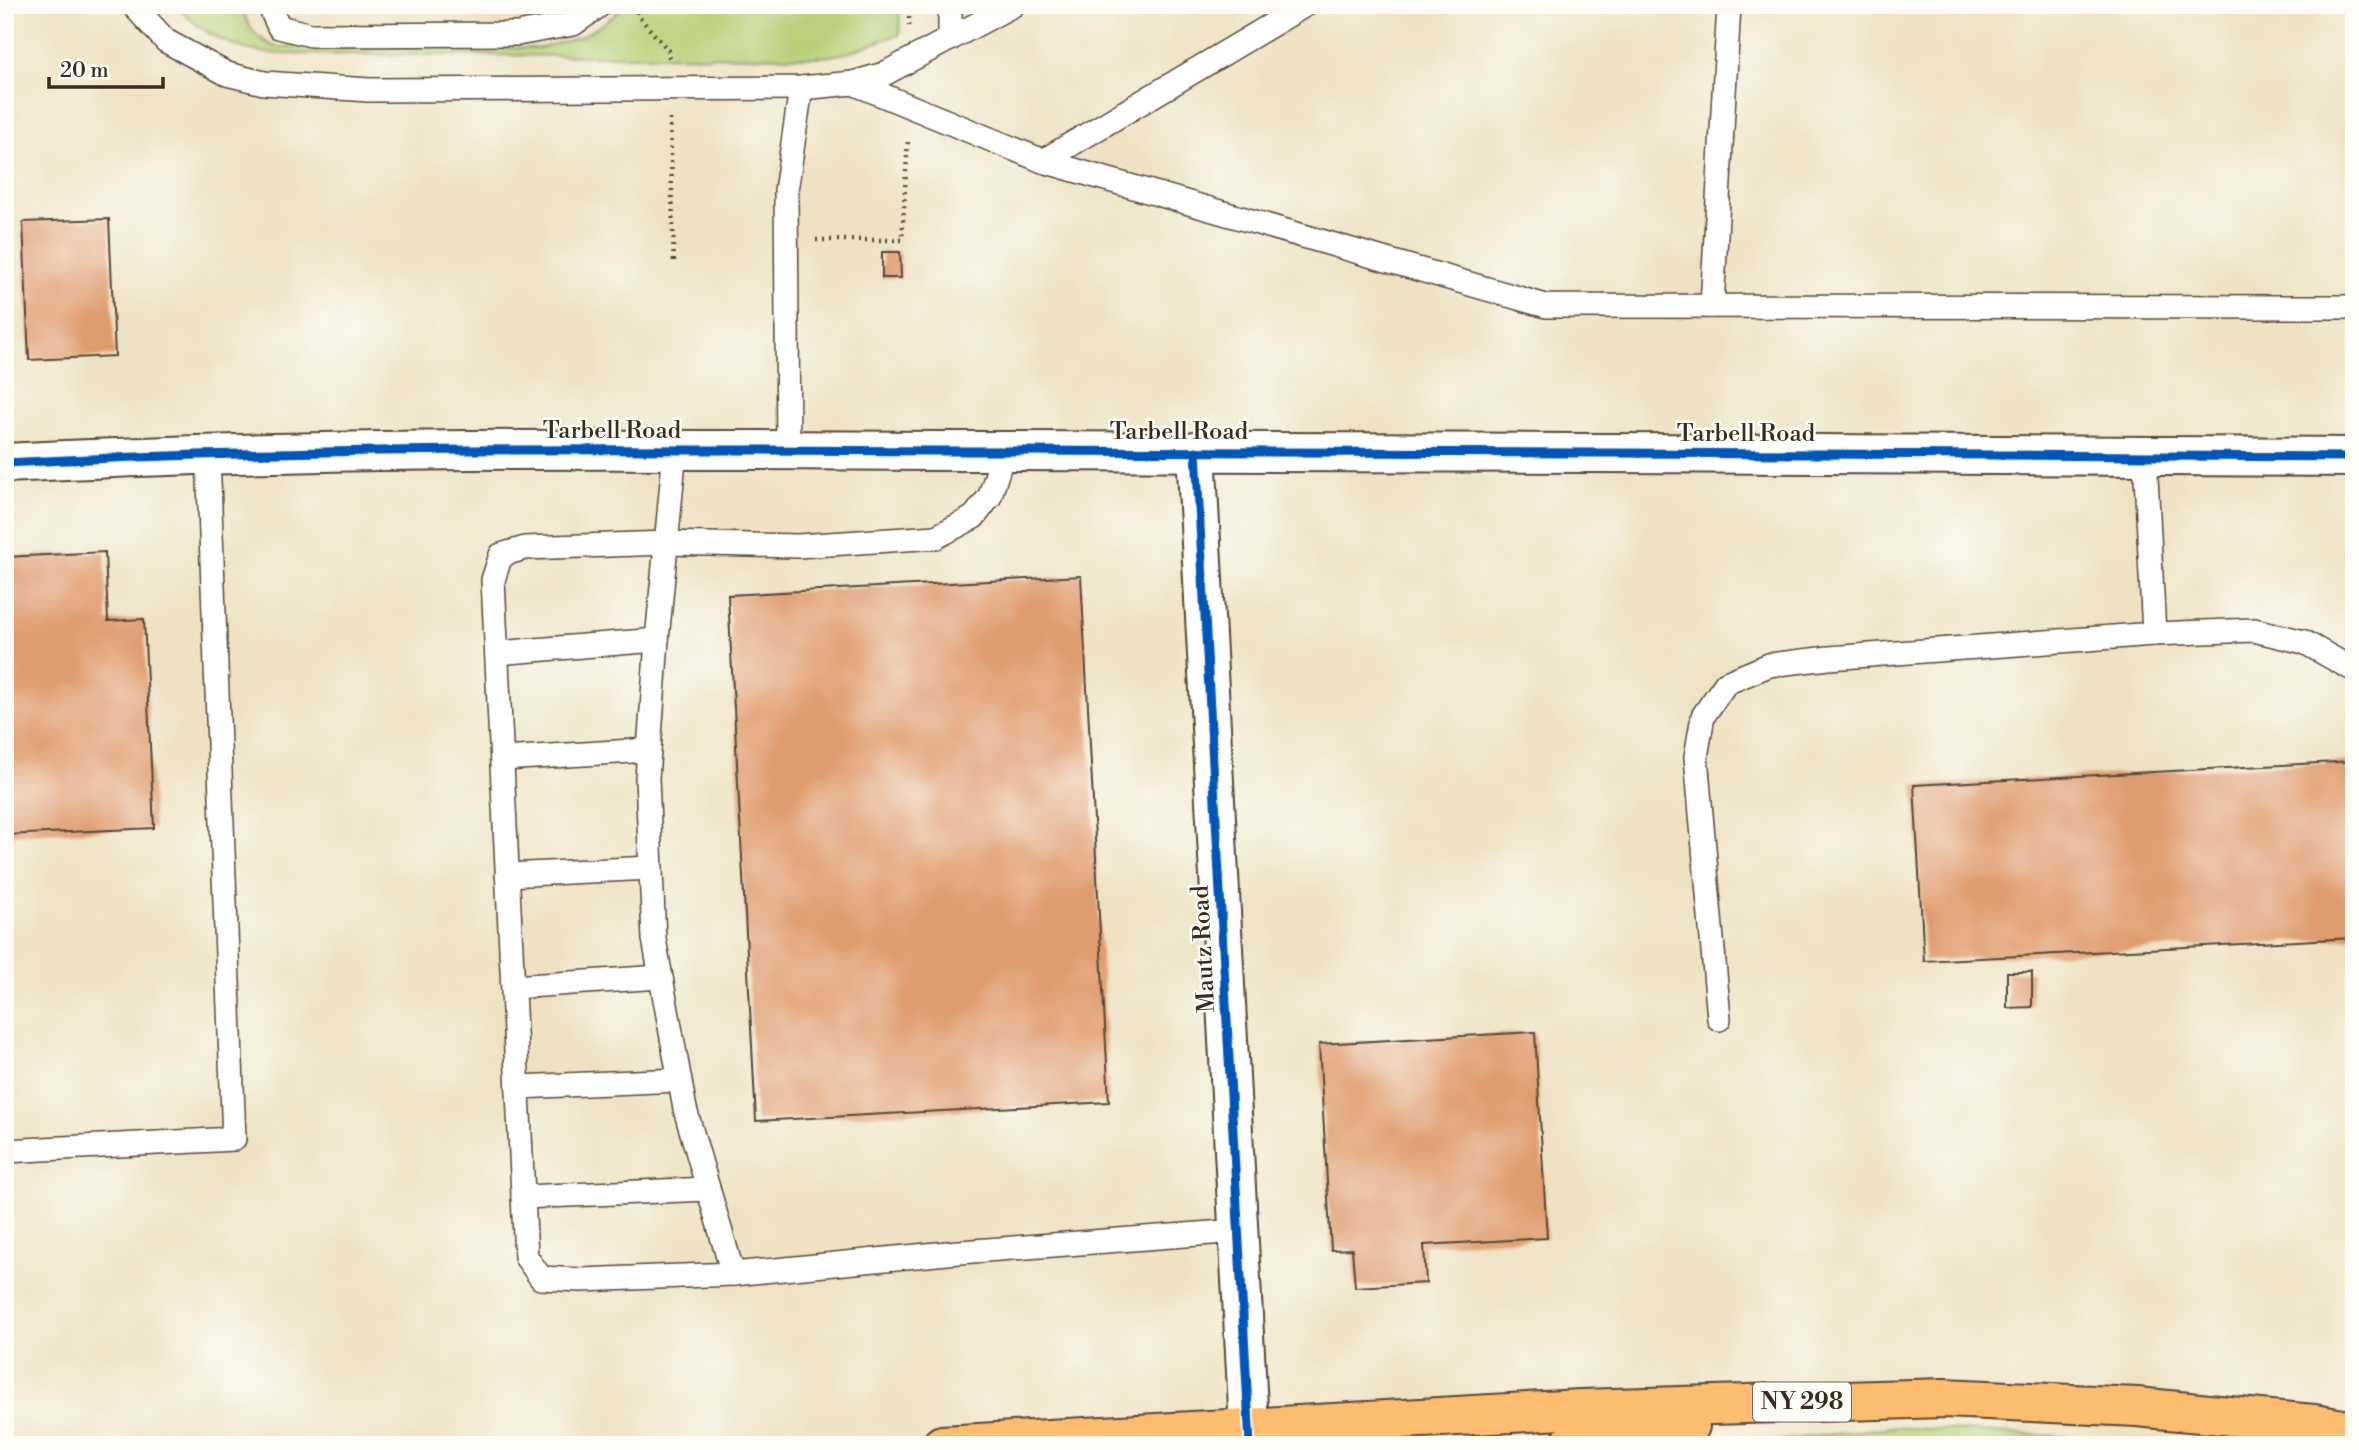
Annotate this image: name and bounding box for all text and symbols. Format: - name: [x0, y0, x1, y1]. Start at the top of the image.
- scale bar: [49, 46, 163, 90]
- text: 20 m: [60, 58, 109, 84]
- street label: Tarbell Road: [543, 416, 682, 446]
- street label: Tarbell Road: [1110, 417, 1249, 447]
- street label: Tarbell Road: [1677, 419, 1816, 449]
- street label: Mautz Road: [1186, 884, 1222, 1014]
- road number: NY 298: [1753, 1382, 1851, 1422]

